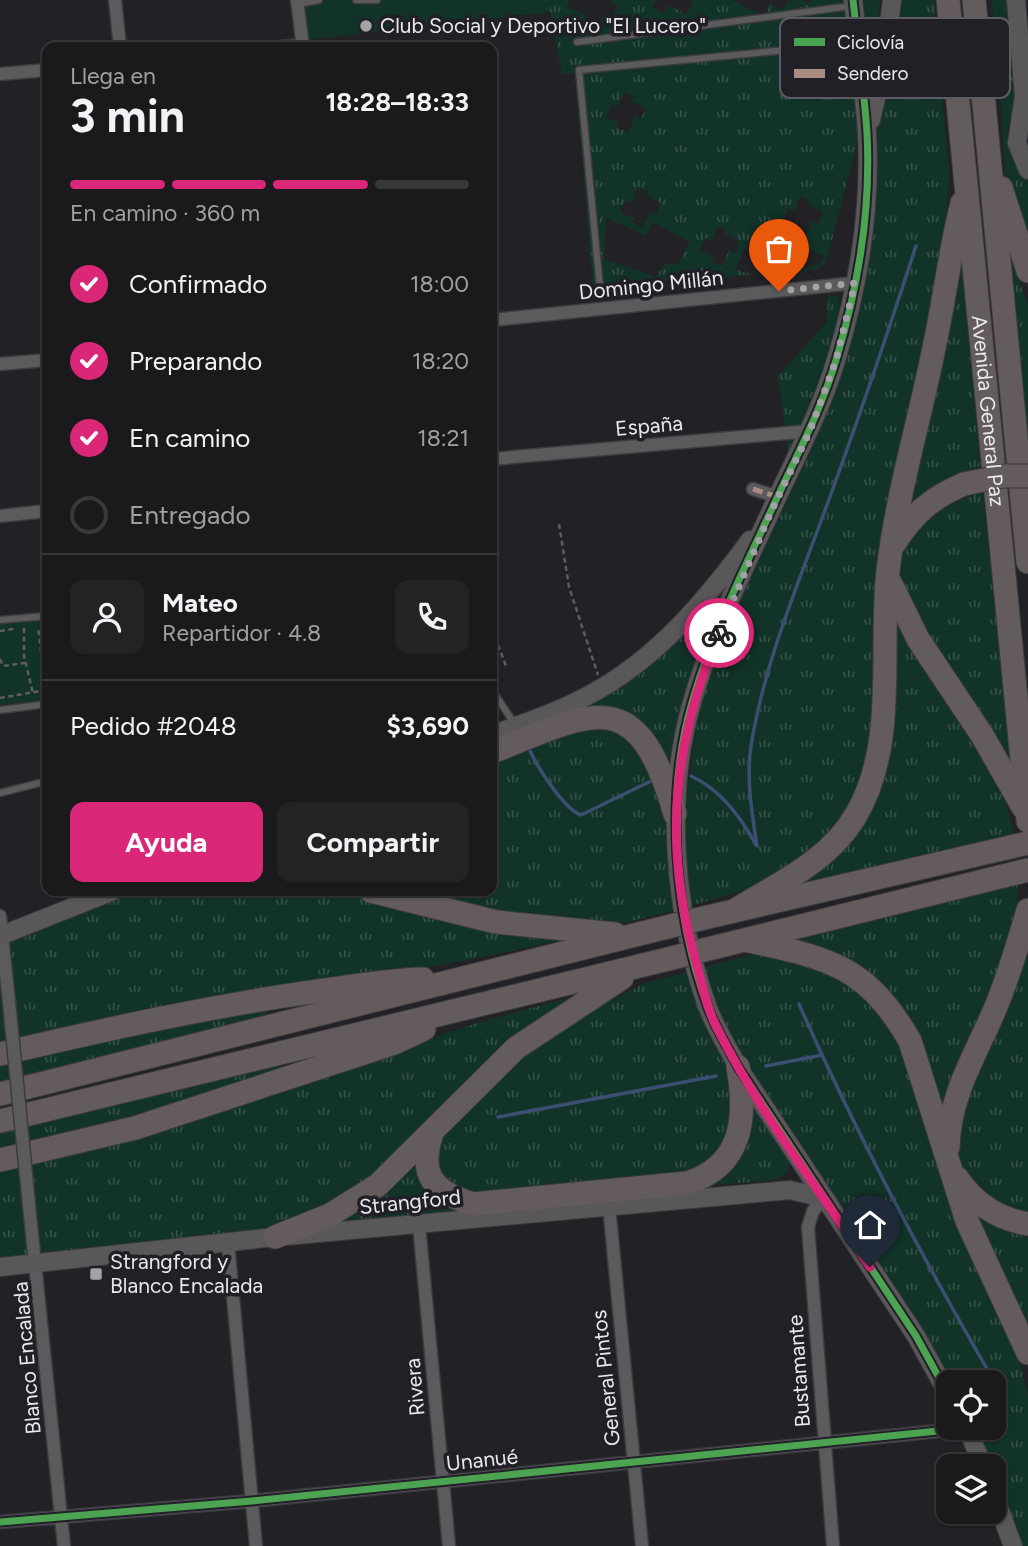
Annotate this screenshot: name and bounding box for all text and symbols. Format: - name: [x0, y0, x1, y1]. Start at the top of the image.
- place label: Club Social y Deportivo "El Lucero": [380, 13, 706, 38]
- marker: Club Social y Deportivo "El Lucero": [358, 18, 374, 34]
- legend: [780, 18, 1010, 98]
- text: Ciclovía: [837, 31, 904, 54]
- text: Llega en: [70, 62, 156, 90]
- text: Sendero: [837, 62, 909, 85]
- text: 18:28–18:33: [325, 86, 469, 118]
- text: 3 min: [70, 88, 185, 144]
- text: En camino · 360 m: [70, 199, 260, 227]
- pin: [749, 219, 809, 291]
- icon: bag: [760, 230, 798, 268]
- street label: Domingo Millán: [577, 264, 724, 305]
- icon: check: [70, 265, 108, 303]
- text: Confirmado: [129, 268, 267, 300]
- text: 18:00: [410, 270, 469, 298]
- street label: Avenida General Paz: [967, 314, 1010, 508]
- icon: check: [70, 342, 108, 380]
- text: Preparando: [129, 345, 262, 377]
- text: 18:20: [412, 347, 469, 375]
- street label: España: [614, 410, 684, 441]
- icon: check: [70, 419, 108, 457]
- text: En camino: [129, 422, 250, 454]
- text: 18:21: [417, 424, 469, 452]
- text: Entregado: [129, 499, 251, 531]
- button: person: [70, 580, 144, 654]
- button: phone: [395, 580, 469, 654]
- text: Mateo: [162, 587, 238, 619]
- courier: [684, 598, 754, 668]
- icon: bike: [700, 614, 738, 652]
- text: Repartidor · 4.8: [162, 619, 321, 647]
- text: Pedido #2048: [70, 710, 237, 742]
- text: $3,690: [386, 710, 469, 742]
- button: Ayuda: [70, 802, 263, 882]
- button: Compartir: [277, 802, 469, 882]
- street label: Strangford: [358, 1184, 462, 1219]
- pin: [840, 1195, 900, 1267]
- icon: home: [851, 1206, 889, 1244]
- place label: Strangford y Blanco Encalada: [110, 1249, 263, 1298]
- marker: Strangford y Blanco Encalada: [88, 1266, 104, 1282]
- street label: Blanco Encalada: [7, 1281, 46, 1435]
- street label: General Pintos: [586, 1309, 625, 1447]
- street label: Bustamante: [782, 1314, 815, 1428]
- street label: Rivera: [400, 1357, 429, 1417]
- map controls: [936, 1370, 1006, 1524]
- button: locate: [936, 1370, 1006, 1440]
- street label: Unanué: [445, 1443, 519, 1476]
- button: layers: [936, 1454, 1006, 1524]

